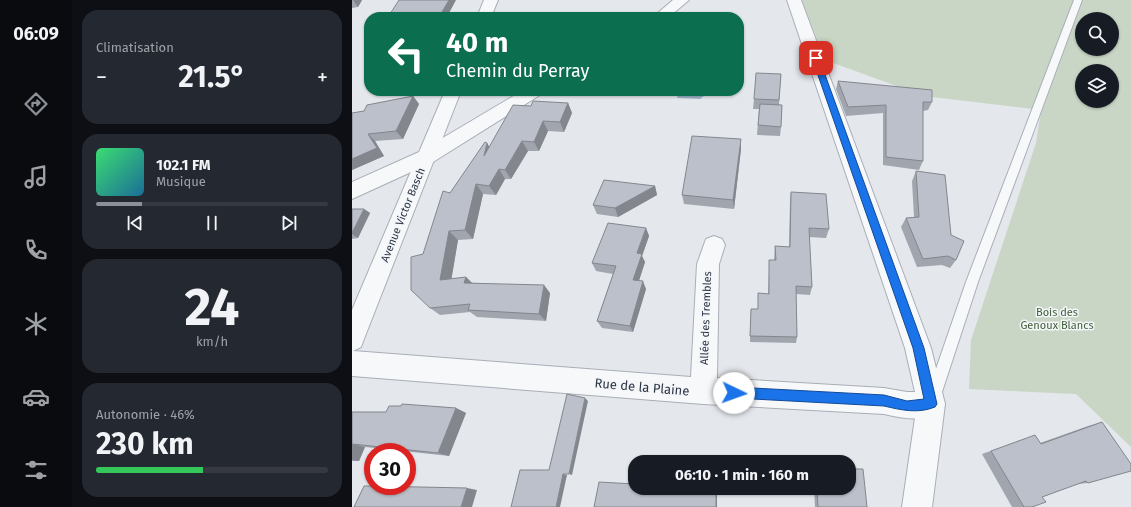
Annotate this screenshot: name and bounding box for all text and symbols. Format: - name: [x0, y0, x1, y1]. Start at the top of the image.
- map controls: [1075, 12, 1119, 108]
- button: search: [1075, 12, 1119, 56]
- text: 06:09: [13, 23, 59, 45]
- text: 40 m: [446, 26, 509, 59]
- icon: left: [380, 28, 432, 80]
- text: Climatisation: [96, 40, 174, 55]
- pin: [799, 41, 833, 75]
- icon: arrive: [805, 47, 827, 69]
- text: 21.5°: [178, 59, 246, 95]
- text: Chemin du Perray: [446, 60, 589, 82]
- text: −: [96, 64, 107, 91]
- text: +: [317, 64, 328, 91]
- button: layers: [1075, 64, 1119, 108]
- icon: directions: [22, 90, 50, 118]
- text: 102.1 FM: [156, 156, 211, 174]
- icon: music: [22, 163, 50, 191]
- street label: Avenue Victor Basch: [378, 166, 428, 264]
- text: Musique: [156, 174, 206, 189]
- icon: previous: [124, 212, 146, 234]
- icon: pause: [201, 212, 223, 234]
- icon: next: [278, 212, 300, 234]
- icon: phone: [22, 236, 50, 264]
- street label: Allée des Trembles: [698, 271, 714, 365]
- text: 24: [185, 276, 239, 339]
- park label: Bois des Genoux Blancs: [1020, 306, 1094, 332]
- icon: climate: [22, 310, 50, 338]
- text: km/h: [196, 334, 228, 349]
- position arrow: [713, 372, 755, 414]
- street label: Rue de la Plaine: [594, 375, 690, 399]
- icon: car: [22, 383, 50, 411]
- text: Autonomie · 46%: [96, 407, 195, 422]
- text: 230 km: [96, 426, 194, 462]
- speed limit sign: 30: [364, 443, 416, 495]
- icon: filters: [22, 456, 50, 484]
- text: 06:10 · 1 min · 160 m: [675, 466, 809, 484]

